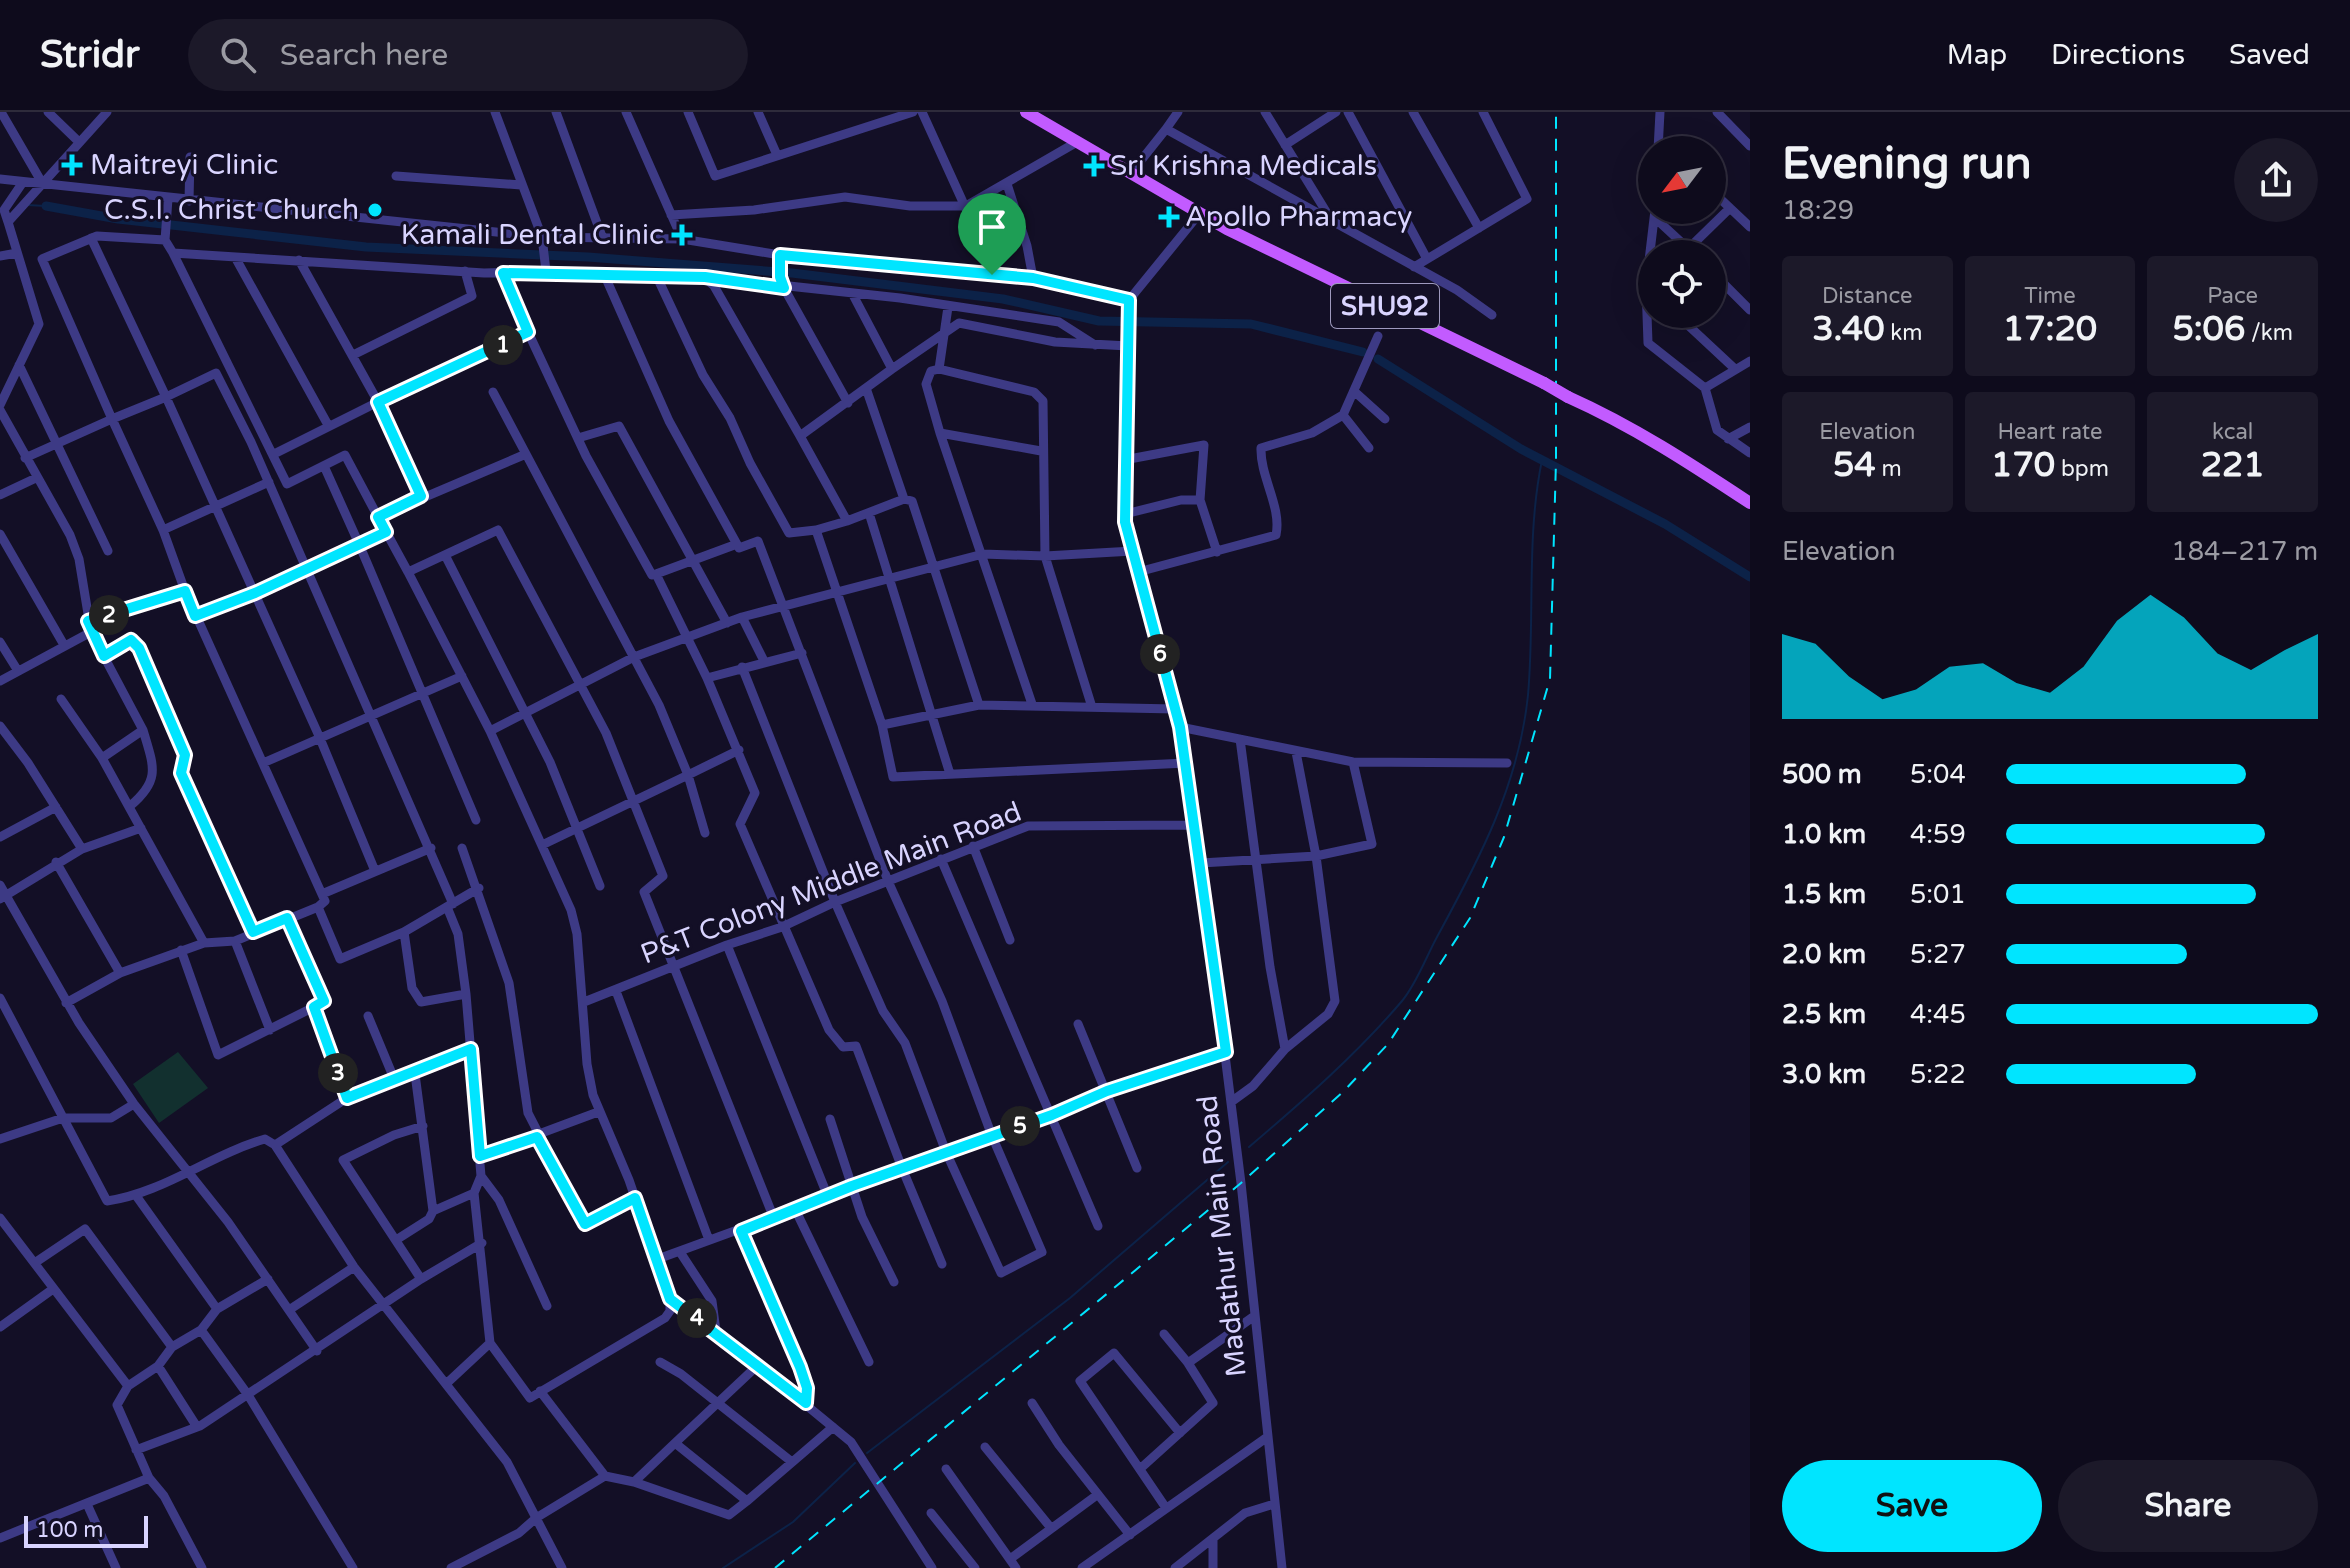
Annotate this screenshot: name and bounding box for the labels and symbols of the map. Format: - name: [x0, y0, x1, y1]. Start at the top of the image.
- north arrow: [1638, 136, 1726, 224]
- place label: Maitreyi Clinic: [90, 148, 278, 182]
- place label: Sri Krishna Medicals: [1110, 149, 1377, 183]
- marker: Maitreyi Clinic: [61, 154, 83, 176]
- marker: Sri Krishna Medicals: [1085, 157, 1103, 175]
- place label: C.S.I. Christ Church: [104, 193, 359, 227]
- pin: [958, 193, 1026, 275]
- place label: Apollo Pharmacy: [1185, 200, 1412, 234]
- marker: C.S.I. Christ Church: [366, 201, 384, 219]
- marker: Apollo Pharmacy: [1160, 208, 1178, 226]
- place label: Kamali Dental Clinic: [401, 218, 664, 252]
- marker: Kamali Dental Clinic: [671, 224, 693, 246]
- road number: SHU92: [1331, 284, 1439, 328]
- pin: 1: [483, 325, 523, 365]
- pin: 2: [89, 595, 129, 635]
- pin: 6: [1140, 634, 1180, 674]
- street label: P&T Colony Middle Main Road: [636, 795, 1026, 971]
- pin: 3: [318, 1053, 358, 1093]
- street label: Madathur Main Road: [1190, 1093, 1254, 1379]
- pin: 5: [1000, 1106, 1040, 1146]
- pin: 4: [677, 1298, 717, 1338]
- scale bar: [24, 1512, 148, 1548]

